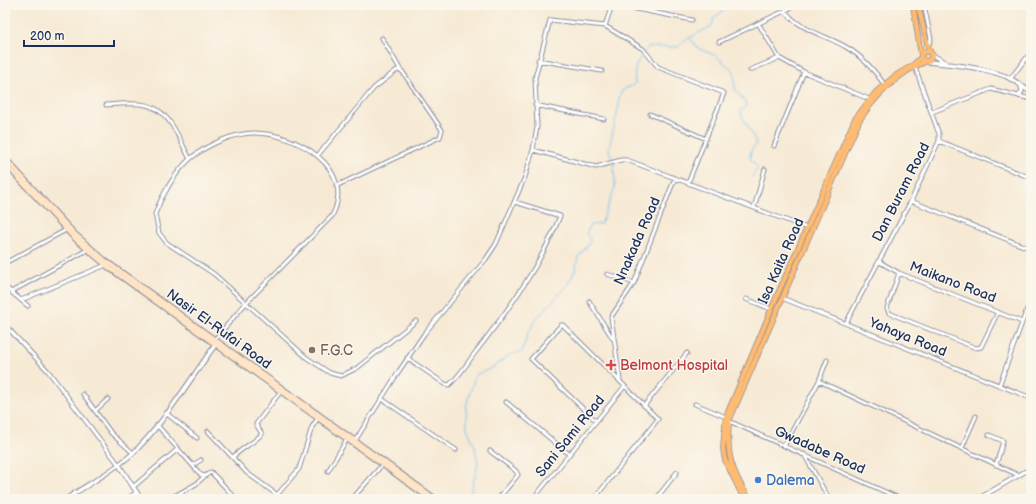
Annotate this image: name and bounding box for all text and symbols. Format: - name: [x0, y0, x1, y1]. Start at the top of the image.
- scale bar: [24, 22, 114, 48]
- text: 200 m: [30, 29, 64, 44]
- street label: Dan Buram Road: [869, 140, 933, 244]
- street label: Nnakada Road: [610, 194, 664, 288]
- street label: Isa Kaita Road: [754, 215, 808, 307]
- street label: Maikano Road: [907, 258, 999, 306]
- street label: Nasir El-Rufai Road: [163, 285, 275, 373]
- street label: Yahaya Road: [866, 313, 949, 360]
- place label: F.G.C: [320, 342, 353, 359]
- marker: F.G.C: [307, 345, 317, 355]
- place label: Belmont Hospital: [620, 357, 728, 374]
- marker: Belmont Hospital: [605, 359, 617, 371]
- street label: Sani Sami Road: [532, 392, 608, 480]
- street label: Gwadabe Road: [772, 422, 868, 478]
- place label: Dalema: [766, 472, 815, 489]
- marker: Dalema: [753, 475, 763, 485]

